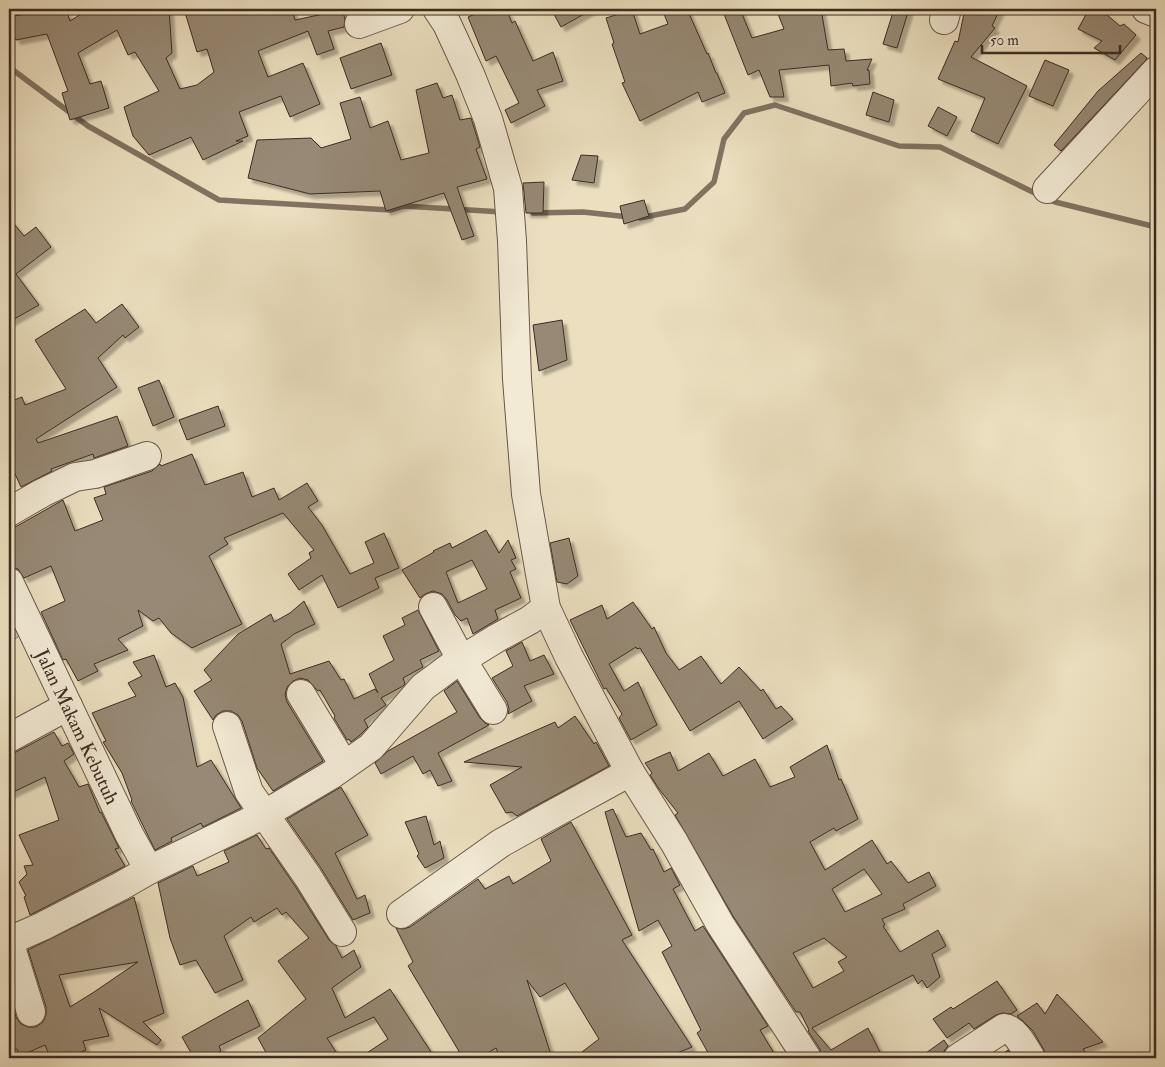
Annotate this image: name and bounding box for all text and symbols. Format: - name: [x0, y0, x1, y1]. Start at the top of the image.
- scale bar: [982, 22, 1120, 54]
- text: 50 m: [990, 31, 1019, 50]
- street label: Jalan Makam Kebutuh: [29, 644, 124, 808]

